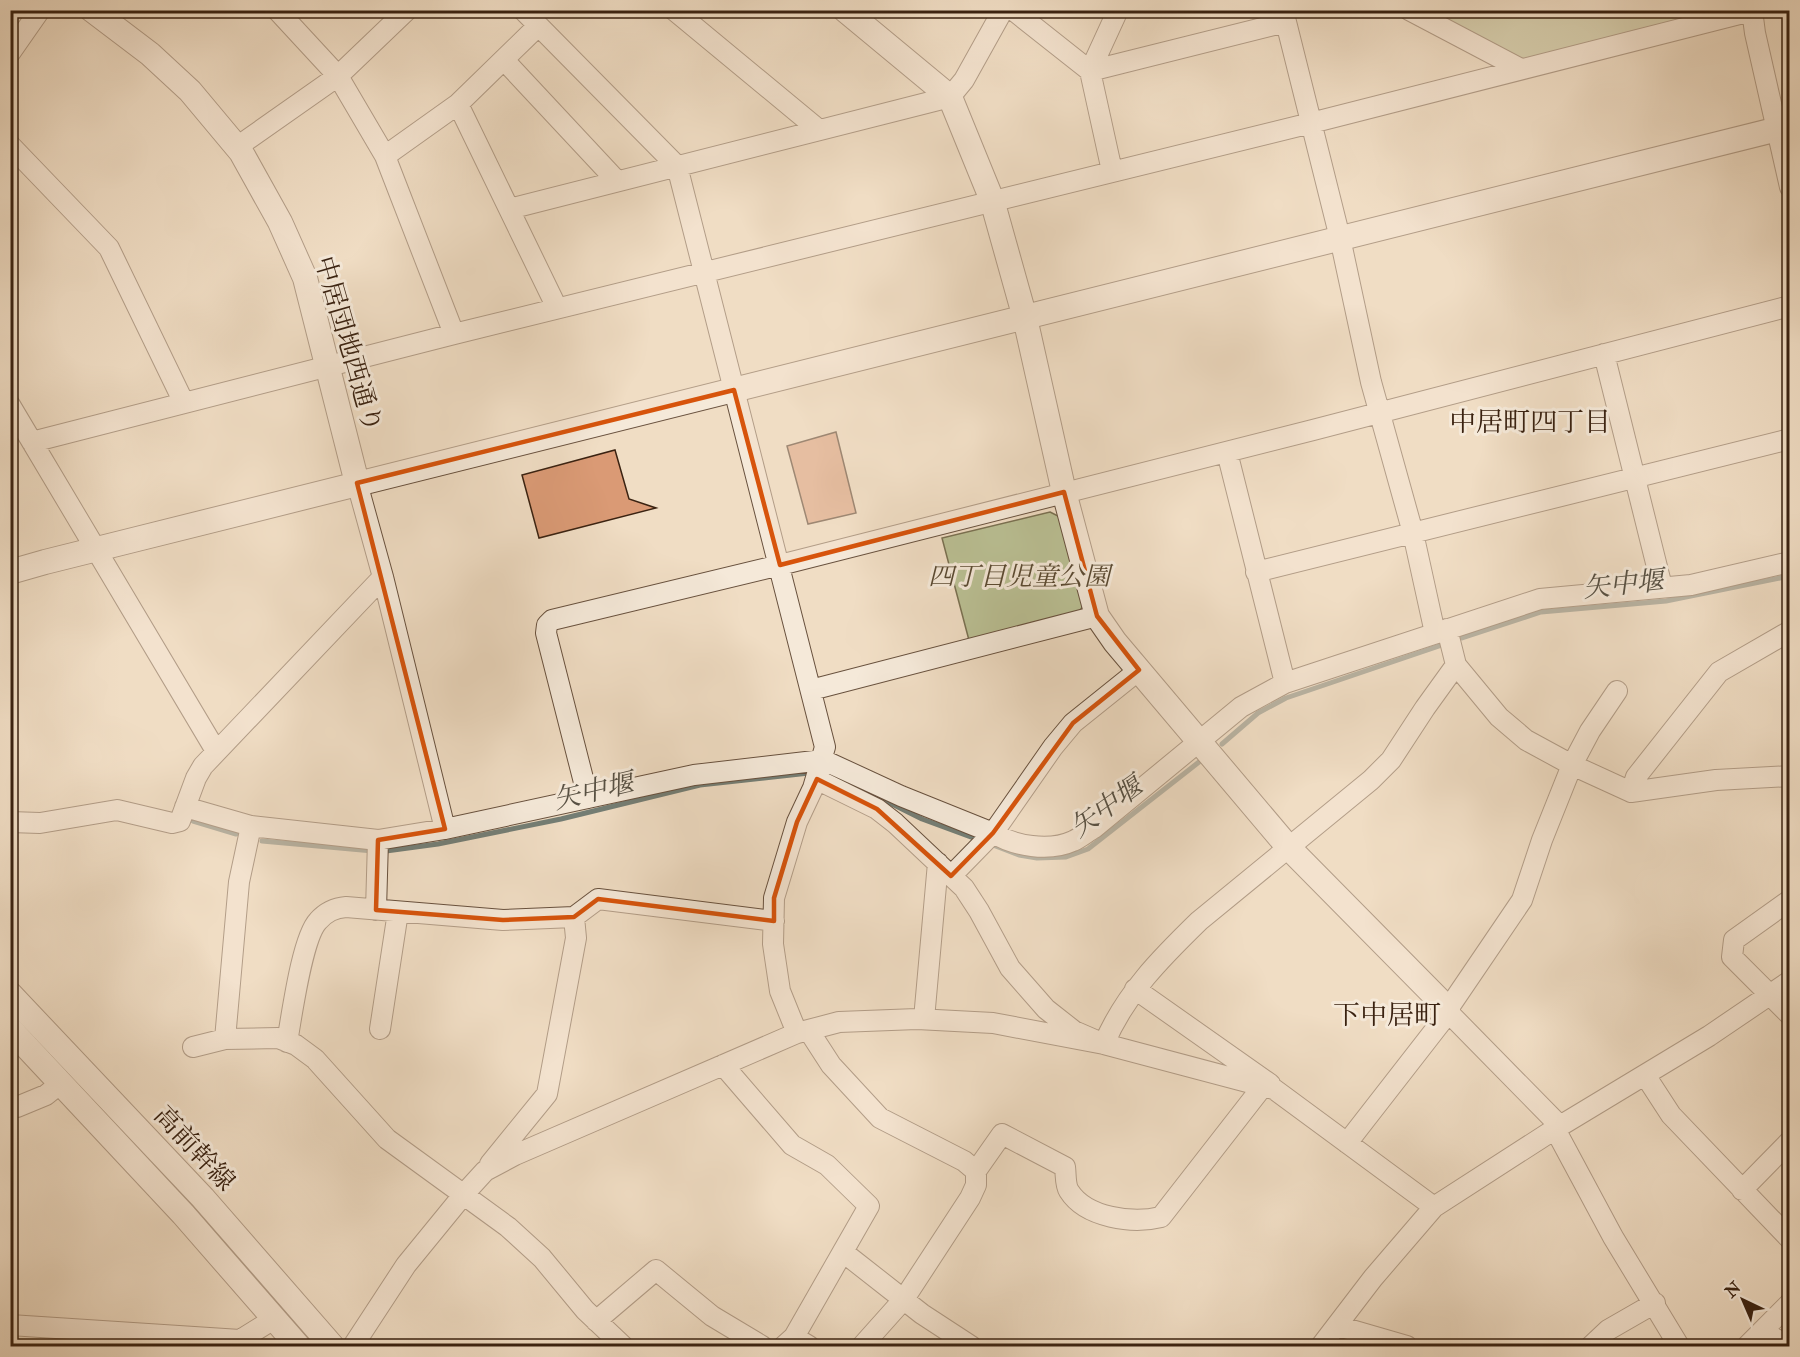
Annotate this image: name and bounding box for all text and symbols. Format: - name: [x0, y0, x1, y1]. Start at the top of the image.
- street label: 中居団地西通り: [308, 252, 389, 436]
- district label: 中居町四丁目: [1449, 406, 1611, 439]
- park label: 四丁目児童公園: [928, 561, 1114, 593]
- water label: 矢中堰: [1581, 563, 1669, 605]
- water label: 矢中堰: [550, 765, 640, 817]
- water label: 矢中堰: [1064, 768, 1152, 845]
- district label: 下中居町: [1333, 999, 1441, 1032]
- street label: 高前幹線: [147, 1100, 241, 1198]
- north arrow: [1713, 1270, 1773, 1330]
- text: N: [1720, 1277, 1746, 1303]

